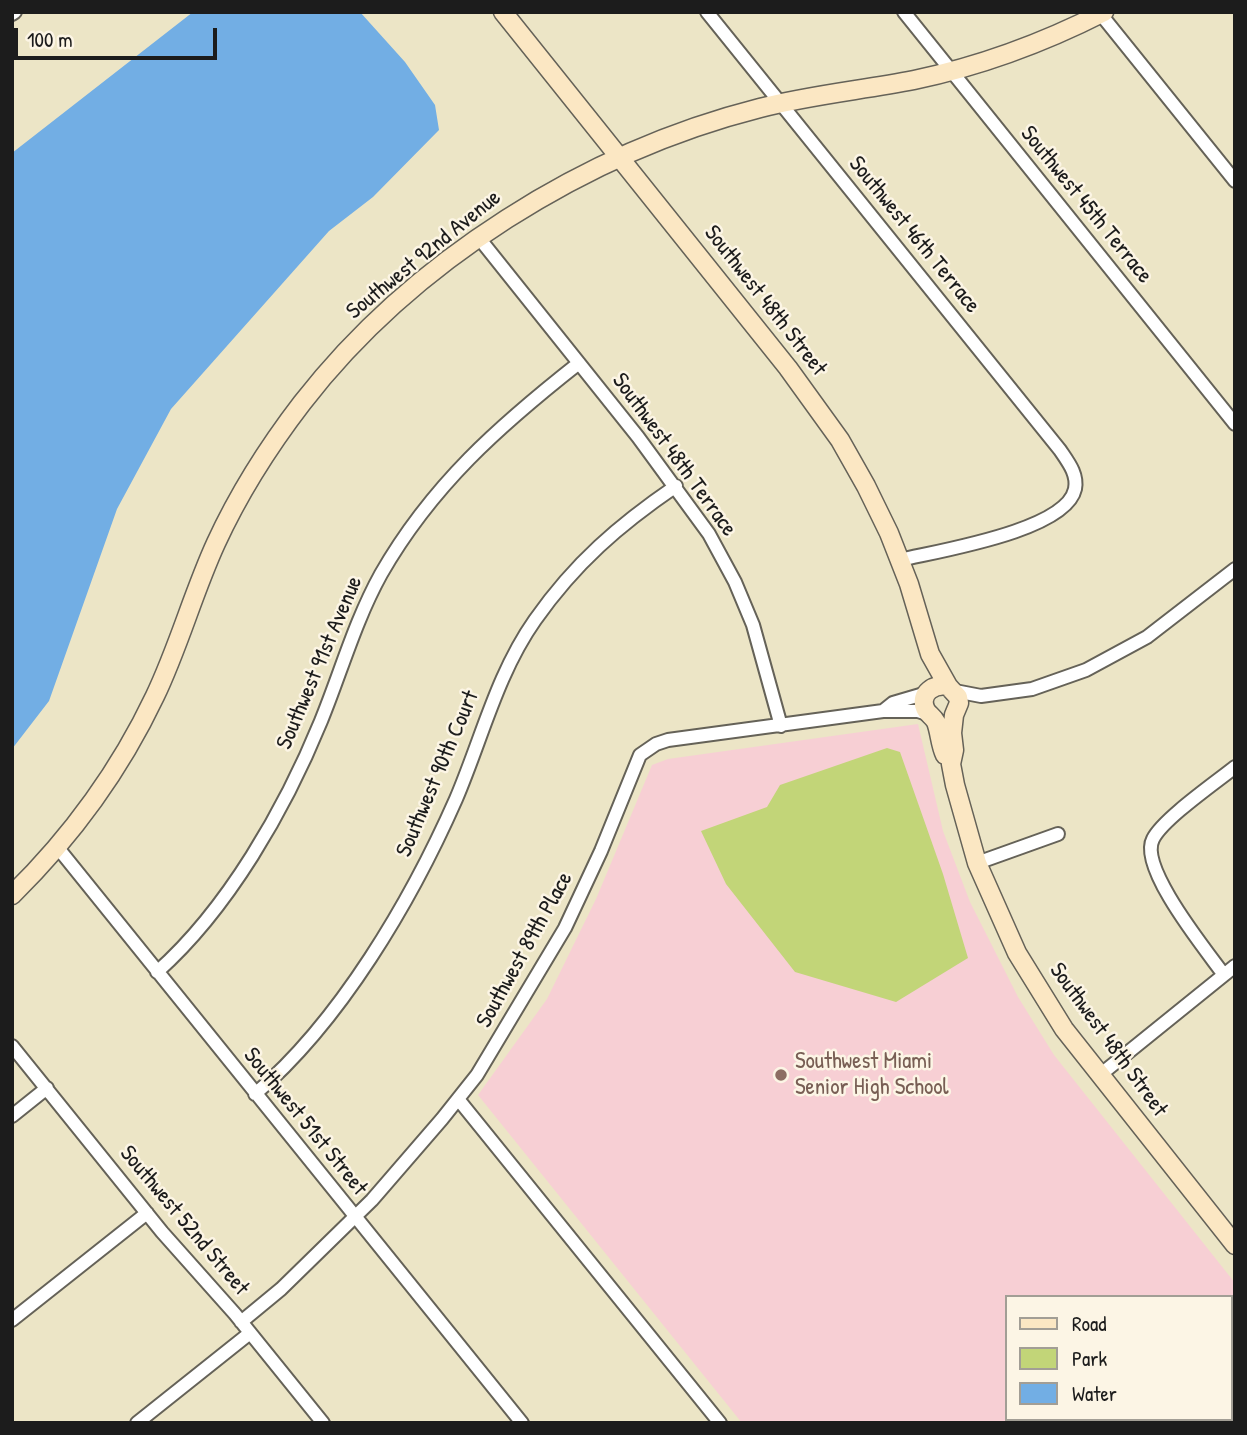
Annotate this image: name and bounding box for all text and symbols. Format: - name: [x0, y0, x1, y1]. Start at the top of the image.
- scale bar: [18, 14, 220, 58]
- text: 100 m: [27, 25, 73, 54]
- street label: Southwest 45th Terrace: [1014, 121, 1158, 289]
- street label: Southwest 46th Terrace: [842, 151, 986, 319]
- street label: Southwest 92nd Avenue: [341, 184, 507, 326]
- street label: Southwest 48th Street: [698, 220, 832, 382]
- street label: Southwest 48th Terrace: [606, 368, 742, 542]
- street label: Southwest 91st Avenue: [271, 572, 369, 754]
- street label: Southwest 90th Court: [391, 687, 485, 861]
- street label: Southwest 89th Place: [471, 867, 579, 1033]
- street label: Southwest 48th Street: [1043, 958, 1173, 1122]
- street label: Southwest 51st Street: [237, 1043, 373, 1201]
- place label: Southwest Miami Senior High School: [795, 1048, 949, 1102]
- marker: Southwest Miami Senior High School: [773, 1067, 789, 1083]
- street label: Southwest 52nd Street: [113, 1140, 255, 1302]
- legend: [1006, 1295, 1233, 1421]
- text: Road: [1072, 1309, 1106, 1338]
- text: Park: [1072, 1344, 1107, 1373]
- text: Water: [1072, 1379, 1117, 1408]

